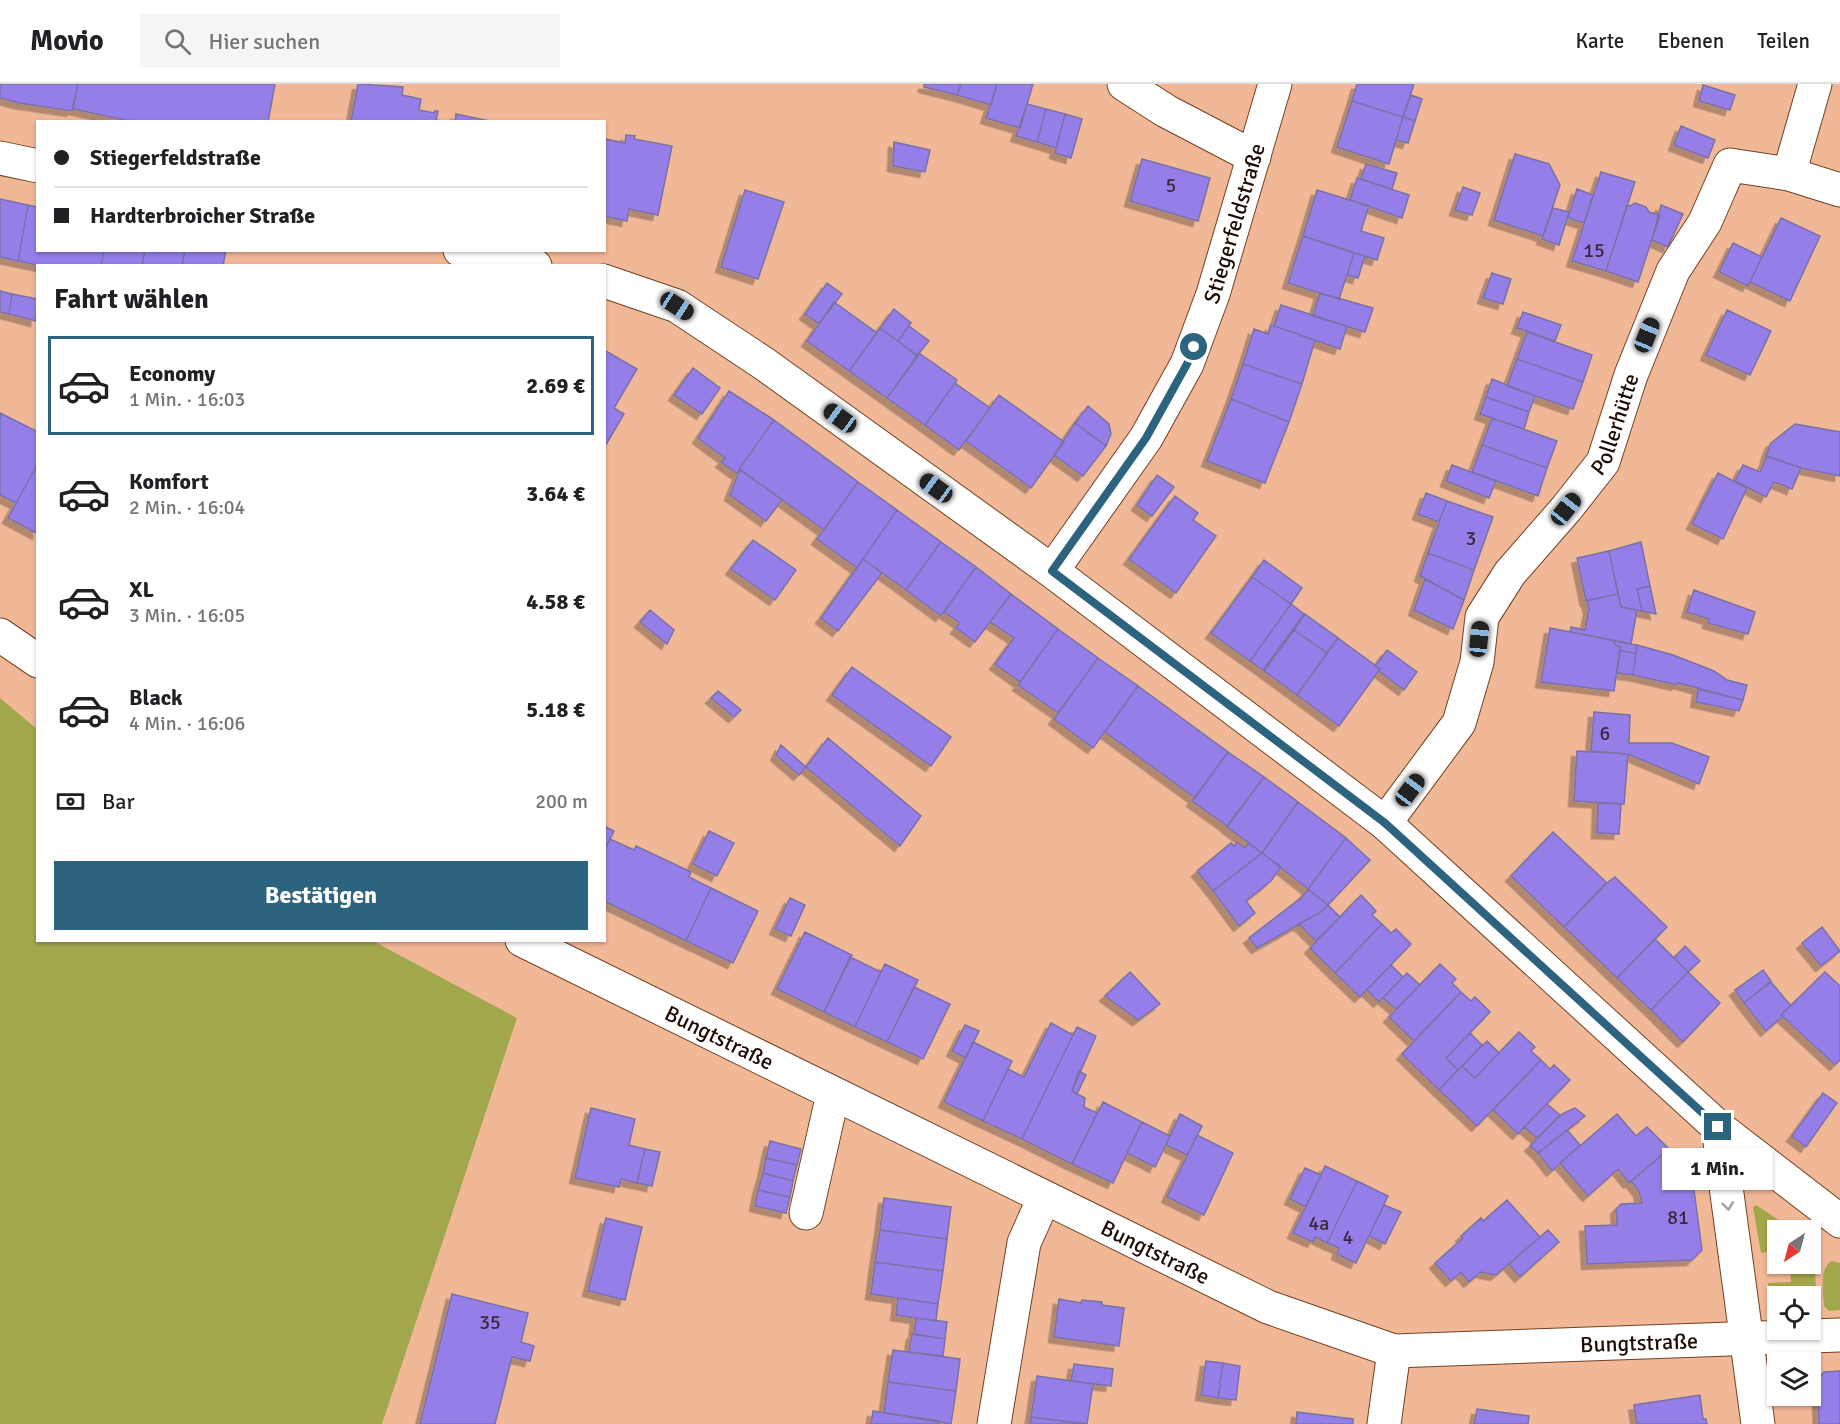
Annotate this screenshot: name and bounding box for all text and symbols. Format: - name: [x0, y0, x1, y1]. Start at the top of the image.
- search box: [140, 14, 560, 68]
- text: Movio: [30, 24, 104, 58]
- icon: search: [161, 25, 194, 58]
- text: Hier suchen: [209, 28, 320, 55]
- text: Karte: [1575, 28, 1624, 54]
- text: Ebenen: [1657, 28, 1724, 54]
- text: Teilen: [1757, 28, 1810, 54]
- street label: Stiegerfeldstraße: [1198, 140, 1271, 307]
- text: Stiegerfeldstraße: [90, 144, 261, 171]
- house number: 5: [1166, 173, 1176, 198]
- text: Hardterbroicher Straße: [90, 202, 315, 229]
- house number: 15: [1583, 238, 1605, 263]
- text: Fahrt wählen: [54, 283, 209, 316]
- car: [657, 289, 697, 323]
- car: [1632, 315, 1662, 355]
- route start: [1180, 333, 1207, 360]
- icon: car: [57, 359, 111, 413]
- text: Economy: [129, 360, 215, 387]
- street label: Pollerhütte: [1585, 370, 1645, 481]
- text: 2.69 €: [526, 372, 585, 399]
- text: 1 Min. · 16:03: [129, 387, 245, 412]
- car: [820, 400, 860, 436]
- icon: car: [57, 467, 111, 521]
- text: Komfort: [129, 468, 209, 495]
- car: [916, 470, 956, 506]
- text: 3.64 €: [526, 480, 585, 507]
- car: [1548, 489, 1584, 529]
- text: 2 Min. · 16:04: [129, 495, 245, 520]
- house number: 3: [1466, 526, 1476, 551]
- icon: car: [57, 575, 111, 629]
- text: XL: [129, 576, 154, 603]
- text: 4.58 €: [526, 588, 585, 615]
- text: 3 Min. · 16:05: [129, 603, 245, 628]
- car: [1468, 620, 1490, 658]
- icon: car: [57, 683, 111, 737]
- text: Black: [129, 684, 183, 711]
- text: 5.18 €: [526, 696, 585, 723]
- text: 4 Min. · 16:06: [129, 711, 245, 736]
- house number: 6: [1600, 721, 1610, 746]
- car: [1392, 770, 1428, 810]
- icon: cash: [54, 785, 87, 818]
- text: Bar: [102, 788, 135, 815]
- text: 200 m: [535, 789, 588, 814]
- button: Bestätigen: [54, 861, 588, 930]
- street label: Bungtstraße: [660, 999, 778, 1076]
- route end: [1704, 1113, 1731, 1140]
- callout: 1 Min.: [1662, 1148, 1774, 1190]
- text: 1 Min.: [1690, 1156, 1745, 1181]
- one-way arrow: [1722, 1201, 1734, 1210]
- house number: 81: [1667, 1205, 1689, 1230]
- house number: 4a: [1309, 1211, 1329, 1236]
- street label: Bungtstraße: [1096, 1214, 1214, 1290]
- north arrow: [1767, 1220, 1821, 1274]
- map controls: [1767, 1220, 1821, 1406]
- house number: 4: [1343, 1225, 1354, 1250]
- button: locate: [1767, 1286, 1821, 1340]
- house number: 35: [479, 1310, 501, 1335]
- street label: Bungtstraße: [1580, 1327, 1698, 1358]
- button: layers: [1767, 1352, 1821, 1406]

